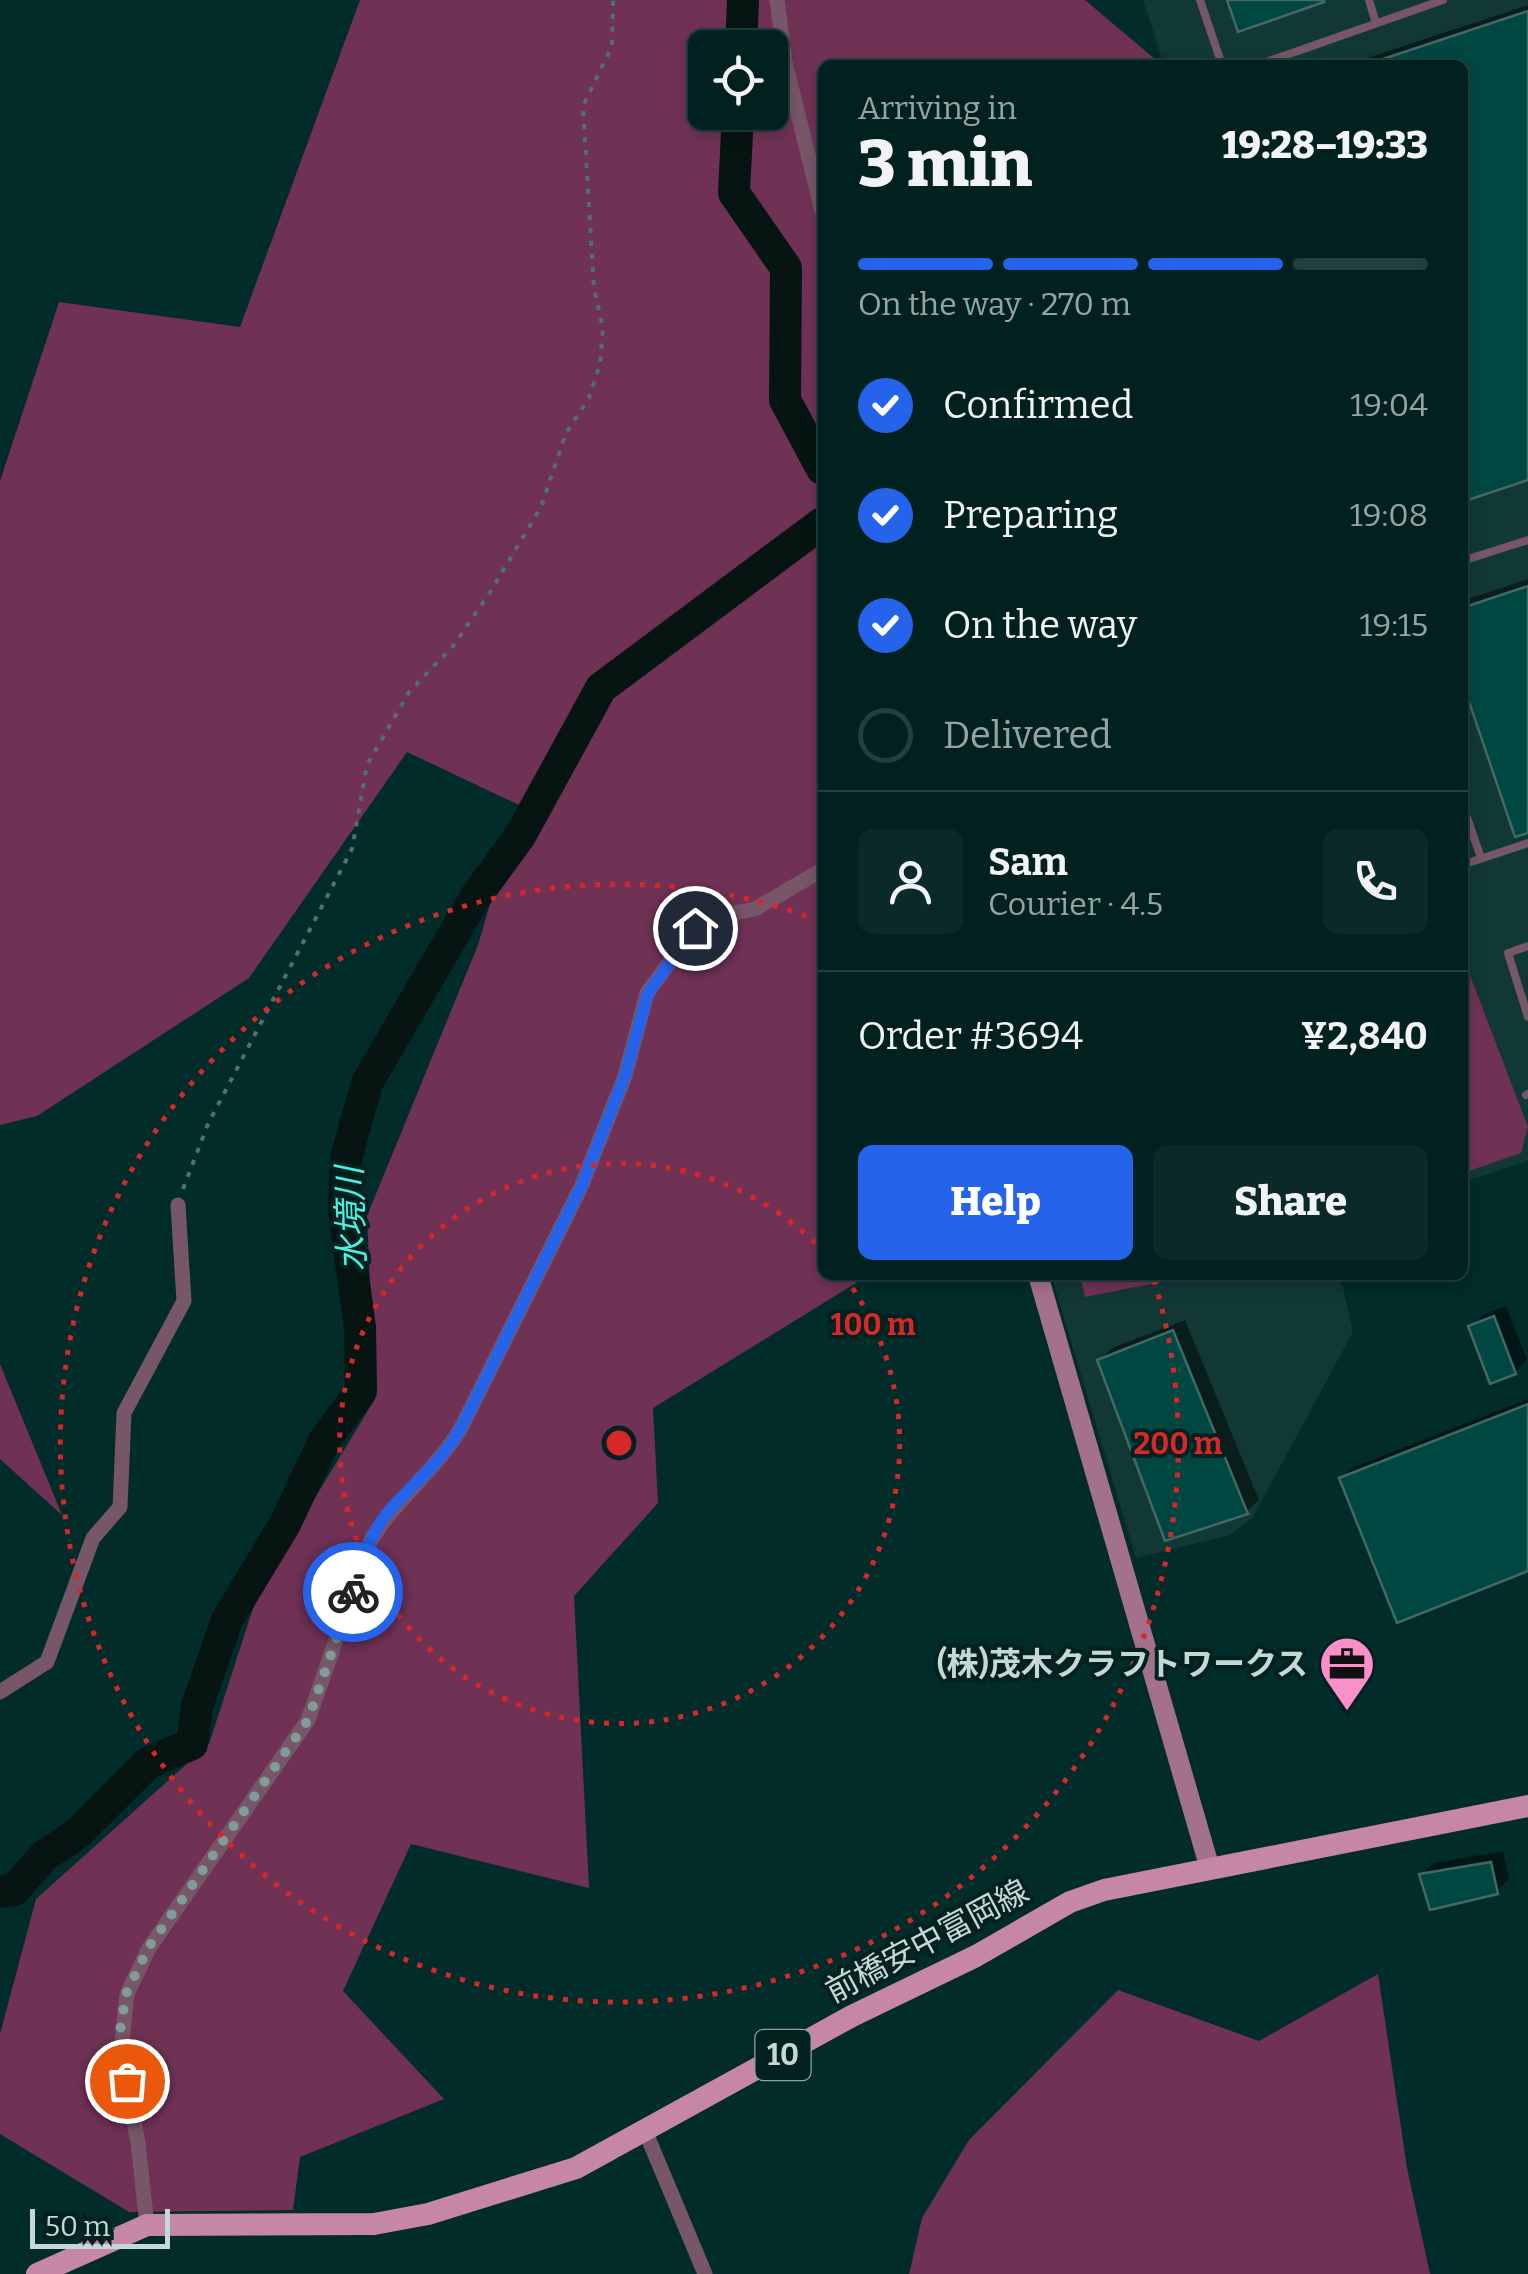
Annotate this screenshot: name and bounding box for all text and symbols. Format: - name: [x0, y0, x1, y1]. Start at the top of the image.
- map controls: [688, 30, 788, 130]
- button: locate: [688, 30, 788, 130]
- text: Arriving in: [858, 89, 1017, 127]
- text: 19:28–19:33: [1222, 122, 1428, 168]
- text: 3 min: [858, 125, 1032, 203]
- text: On the way · 270 m: [858, 285, 1131, 323]
- icon: check: [858, 378, 913, 433]
- text: Confirmed: [943, 382, 1133, 428]
- text: 19:04: [1350, 386, 1428, 424]
- icon: check: [858, 488, 913, 543]
- text: Preparing: [943, 492, 1118, 538]
- text: 19:08: [1350, 496, 1428, 534]
- icon: check: [858, 598, 913, 653]
- text: On the way: [943, 602, 1137, 648]
- text: 19:15: [1359, 606, 1428, 644]
- text: Delivered: [943, 712, 1112, 758]
- button: person: [858, 829, 963, 934]
- button: phone: [1323, 829, 1428, 934]
- text: Sam: [988, 839, 1068, 885]
- text: Courier · 4.5: [988, 885, 1163, 923]
- pin: [653, 886, 738, 971]
- icon: home: [668, 901, 723, 956]
- text: Order #3694: [858, 1013, 1083, 1059]
- text: ¥2,840: [1301, 1013, 1428, 1059]
- button: Help: [858, 1145, 1133, 1260]
- button: Share: [1153, 1145, 1428, 1260]
- water label: 水境川: [328, 1162, 374, 1272]
- text: 100 m: [830, 1307, 916, 1343]
- centre of rings: [601, 1425, 637, 1461]
- text: 200 m: [1133, 1426, 1223, 1462]
- courier: [303, 1542, 403, 1642]
- icon: bike: [326, 1565, 381, 1620]
- office icon: (株)茂木クラフトワークス: [1317, 1634, 1377, 1713]
- place label: (株)茂木クラフトワークス: [937, 1645, 1308, 1683]
- street label: 前橋安中富岡線: [819, 1872, 1035, 2010]
- road number: 10: [756, 2030, 810, 2080]
- pin: [85, 2039, 170, 2124]
- icon: bag: [100, 2054, 155, 2109]
- scale bar: [30, 2204, 170, 2248]
- text: 50 m: [45, 2210, 110, 2243]

